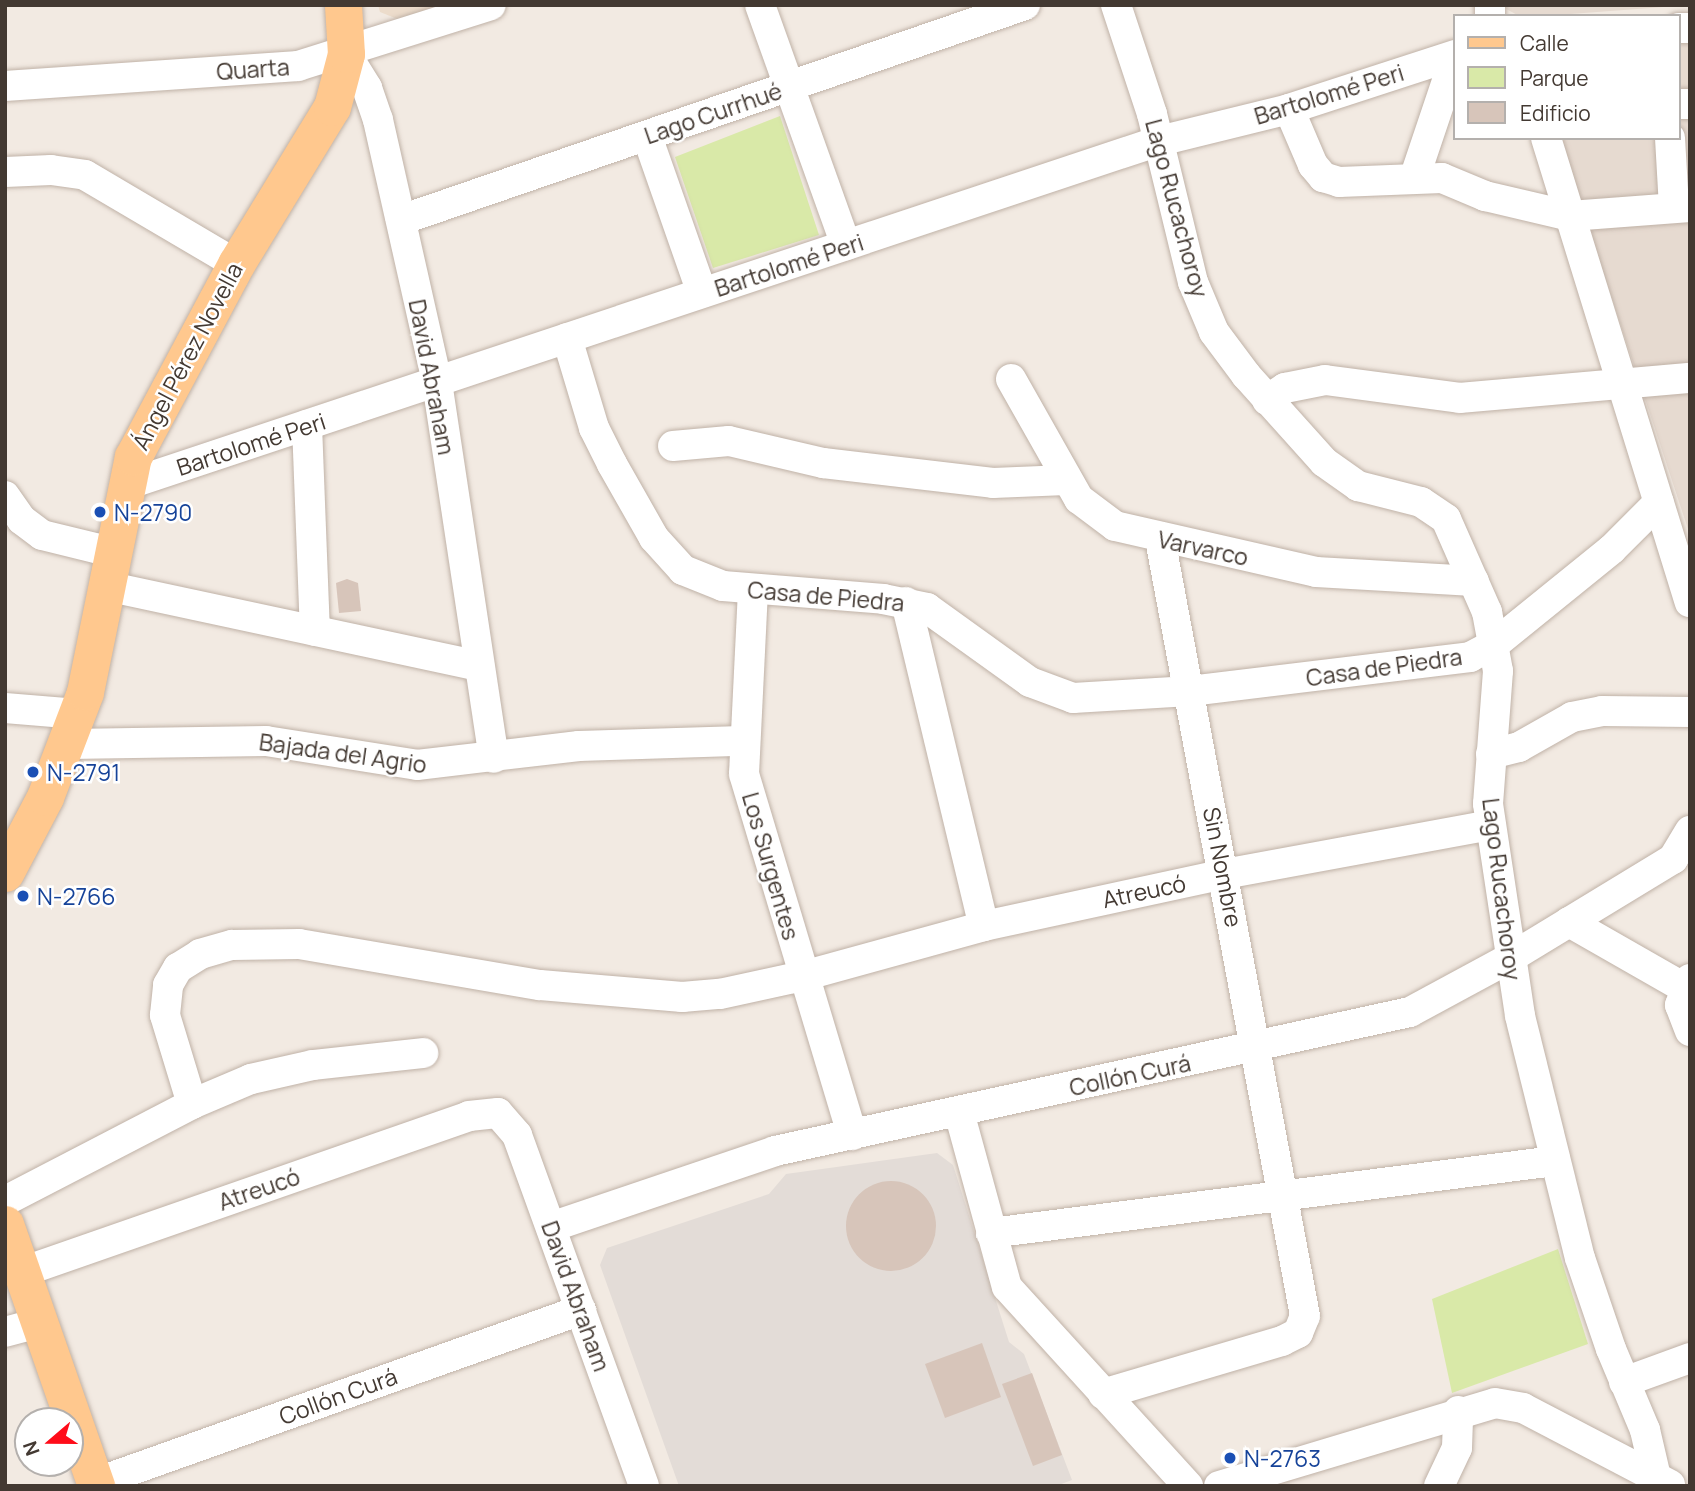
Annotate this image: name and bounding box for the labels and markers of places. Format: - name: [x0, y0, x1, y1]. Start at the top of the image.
- place label: N-2790: [114, 498, 192, 526]
- marker: N-2790: [92, 504, 108, 520]
- place label: N-2791: [47, 758, 120, 786]
- marker: N-2791: [25, 764, 41, 780]
- place label: N-2766: [37, 882, 116, 910]
- marker: N-2766: [15, 888, 31, 904]
- place label: N-2763: [1244, 1444, 1321, 1472]
- marker: N-2763: [1222, 1450, 1238, 1466]

